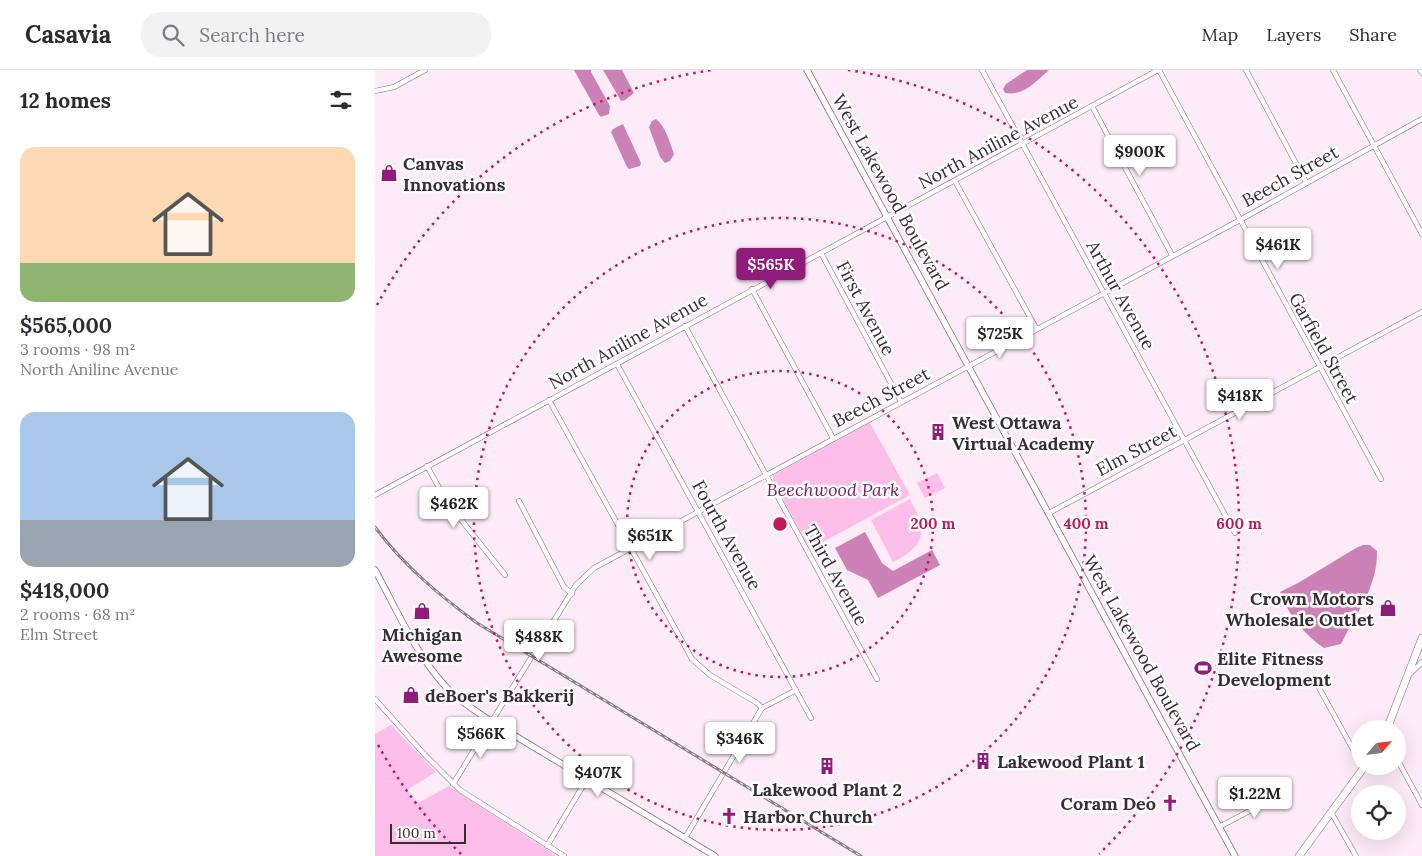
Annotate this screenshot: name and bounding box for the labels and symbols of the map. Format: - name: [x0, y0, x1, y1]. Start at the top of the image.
- street label: West Lakewood Boulevard: [827, 90, 955, 294]
- street label: North Aniline Avenue: [914, 90, 1082, 194]
- pin: $900K: [1105, 134, 1175, 177]
- street label: Beech Street: [1238, 140, 1342, 212]
- place label: Canvas Innovations: [403, 152, 506, 196]
- shop icon: Canvas Innovations: [379, 163, 399, 183]
- pin: $461K: [1243, 228, 1313, 270]
- street label: Arthur Avenue: [1081, 235, 1161, 354]
- pin: $565K: [736, 248, 806, 290]
- street label: First Avenue: [831, 257, 901, 359]
- street label: North Aniline Avenue: [545, 288, 712, 394]
- street label: Garfield Street: [1284, 289, 1364, 407]
- pin: $725K: [965, 316, 1035, 359]
- street label: Beech Street: [829, 362, 934, 432]
- pin: $418K: [1205, 378, 1275, 421]
- place label: West Ottawa Virtual Academy: [952, 411, 1094, 455]
- street label: Elm Street: [1092, 419, 1180, 481]
- building icon: West Ottawa Virtual Academy: [928, 422, 948, 442]
- street label: Fourth Avenue: [687, 476, 767, 594]
- park label: Beechwood Park: [767, 478, 899, 501]
- pin: $462K: [419, 486, 489, 529]
- text: 200 m: [911, 514, 956, 533]
- text: 400 m: [1063, 514, 1109, 533]
- text: 600 m: [1216, 514, 1262, 533]
- centre of rings: [771, 515, 789, 533]
- pin: $651K: [615, 518, 685, 561]
- street label: Third Avenue: [799, 521, 873, 630]
- street label: West Lakewood Boulevard: [1078, 551, 1206, 755]
- place label: Crown Motors Wholesale Outlet: [1225, 587, 1375, 631]
- shop icon: Crown Motors Wholesale Outlet: [1378, 598, 1398, 618]
- shop icon: Michigan Awesome: [412, 601, 432, 621]
- pin: $488K: [504, 620, 574, 662]
- place label: Michigan Awesome: [382, 623, 463, 667]
- place label: Elite Fitness Development: [1217, 647, 1332, 691]
- sports icon: Elite Fitness Development: [1193, 658, 1213, 678]
- place label: deBoer's Bakkerij: [425, 684, 574, 707]
- shop icon: deBoer's Bakkerij: [401, 685, 421, 705]
- pin: $566K: [446, 716, 516, 759]
- north arrow: [1351, 720, 1406, 775]
- pin: $346K: [705, 722, 775, 764]
- place label: Lakewood Plant 1: [997, 750, 1145, 773]
- building icon: Lakewood Plant 1: [973, 751, 993, 771]
- pin: $407K: [563, 756, 633, 798]
- building icon: Lakewood Plant 2: [817, 756, 837, 776]
- pin: $1.22M: [1214, 776, 1296, 819]
- place label: Lakewood Plant 2: [752, 778, 902, 801]
- place label: Coram Deo: [1061, 792, 1156, 815]
- church icon: Coram Deo: [1160, 793, 1180, 813]
- place label: Harbor Church: [743, 805, 873, 828]
- church icon: Harbor Church: [719, 806, 739, 826]
- scale bar: [390, 821, 466, 844]

